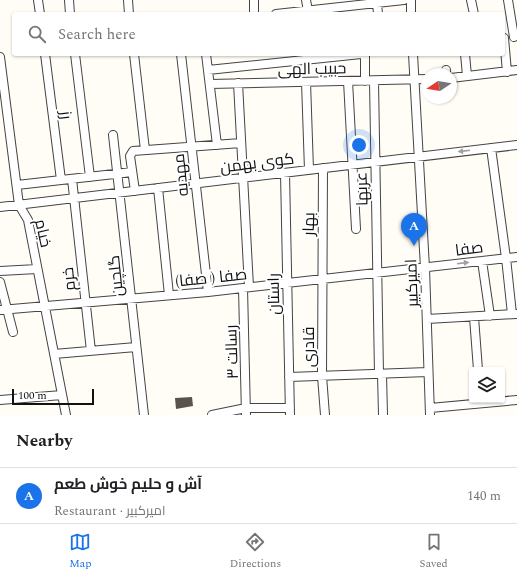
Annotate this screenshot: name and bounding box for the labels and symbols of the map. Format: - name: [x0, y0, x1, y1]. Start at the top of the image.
- street label: حبیب الهی: [277, 56, 347, 82]
- north arrow: [421, 68, 457, 104]
- street label: رز: [53, 108, 78, 121]
- your location: [349, 135, 369, 155]
- street label: کوی بهمن: [219, 147, 296, 179]
- one-way arrow: [458, 148, 470, 155]
- street label: مهدیه: [167, 152, 195, 197]
- street label: عربها: [349, 172, 375, 206]
- street label: بهار: [297, 212, 321, 237]
- pin: A: [401, 213, 427, 246]
- street label: خیام: [28, 217, 58, 250]
- street label: صفا: [454, 235, 485, 263]
- street label: گلچین: [102, 254, 130, 298]
- street label: امیرکبیر: [399, 258, 425, 309]
- one-way arrow: [457, 260, 469, 266]
- street label: صفا ( صفا): [174, 262, 248, 294]
- street label: خرم: [56, 266, 82, 292]
- street label: راستان: [262, 273, 286, 315]
- street label: رسالت ۳: [219, 324, 245, 380]
- street label: قادری: [297, 327, 321, 367]
- scale bar: [12, 387, 94, 406]

